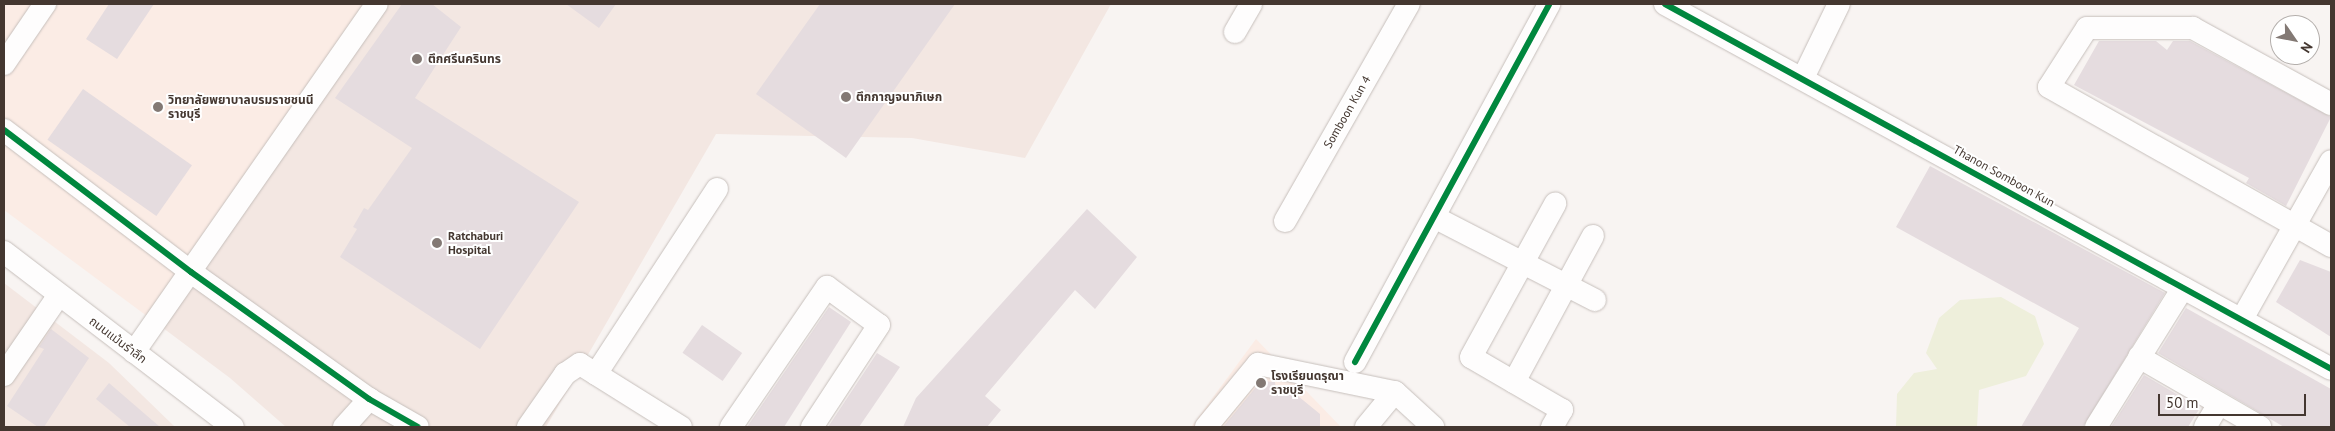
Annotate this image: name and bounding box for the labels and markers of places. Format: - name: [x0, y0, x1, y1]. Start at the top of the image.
- marker: ตึกศรีนครินทร: [410, 52, 424, 66]
- place label: ตึกศรีนครินทร: [428, 52, 501, 66]
- place label: ตึกกาญจนาภิเษก: [856, 90, 942, 104]
- marker: ตึกกาญจนาภิเษก: [840, 91, 852, 103]
- place label: วิทยาลัยพยาบาลบรมราชชนนี ราชบุรี: [168, 93, 314, 121]
- marker: วิทยาลัยพยาบาลบรมราชชนนี ราชบุรี: [152, 101, 164, 113]
- place label: Ratchaburi Hospital: [448, 229, 503, 257]
- marker: Ratchaburi Hospital: [430, 236, 444, 250]
- place label: โรงเรียนดรุณา ราชบุรี: [1271, 369, 1344, 397]
- marker: โรงเรียนดรุณา ราชบุรี: [1255, 377, 1267, 389]

